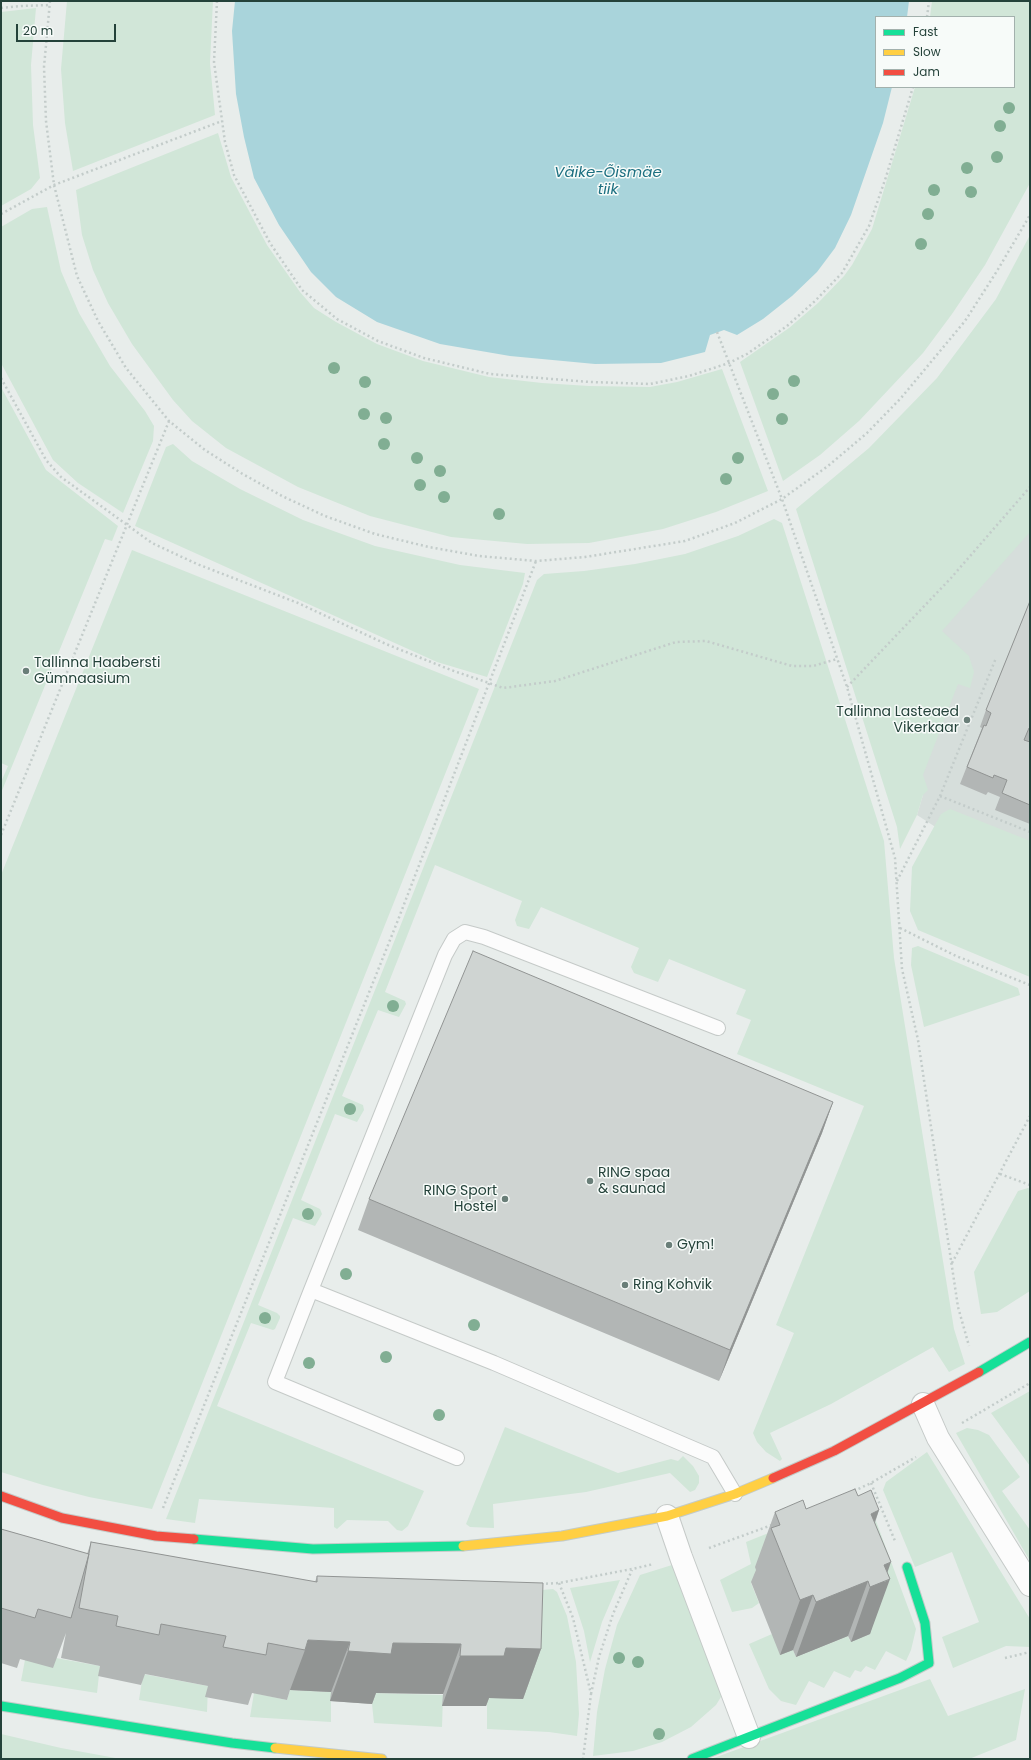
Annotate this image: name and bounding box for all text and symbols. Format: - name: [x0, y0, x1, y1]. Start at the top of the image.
- scale bar: [18, 16, 118, 42]
- legend: [875, 16, 1015, 88]
- text: 20 m: [23, 22, 53, 39]
- text: Fast: [913, 23, 938, 40]
- text: Slow: [913, 43, 941, 60]
- text: Jam: [913, 63, 940, 80]
- water label: Väike-Õismäe tiik: [554, 164, 662, 199]
- place label: Tallinna Haabersti Gümnaasium: [34, 655, 160, 688]
- marker: Tallinna Haabersti Gümnaasium: [21, 666, 31, 676]
- place label: Tallinna Lasteaed Vikerkaar: [836, 704, 959, 736]
- marker: Tallinna Lasteaed Vikerkaar: [962, 715, 972, 725]
- place label: RING spaa & saunad: [598, 1165, 670, 1198]
- marker: RING spaa & saunad: [585, 1176, 595, 1186]
- place label: RING Sport Hostel: [424, 1183, 497, 1216]
- marker: RING Sport Hostel: [500, 1194, 510, 1204]
- place label: Gym!: [677, 1237, 714, 1253]
- marker: Gym!: [664, 1240, 674, 1250]
- place label: Ring Kohvik: [633, 1277, 712, 1293]
- marker: Ring Kohvik: [620, 1280, 630, 1290]

